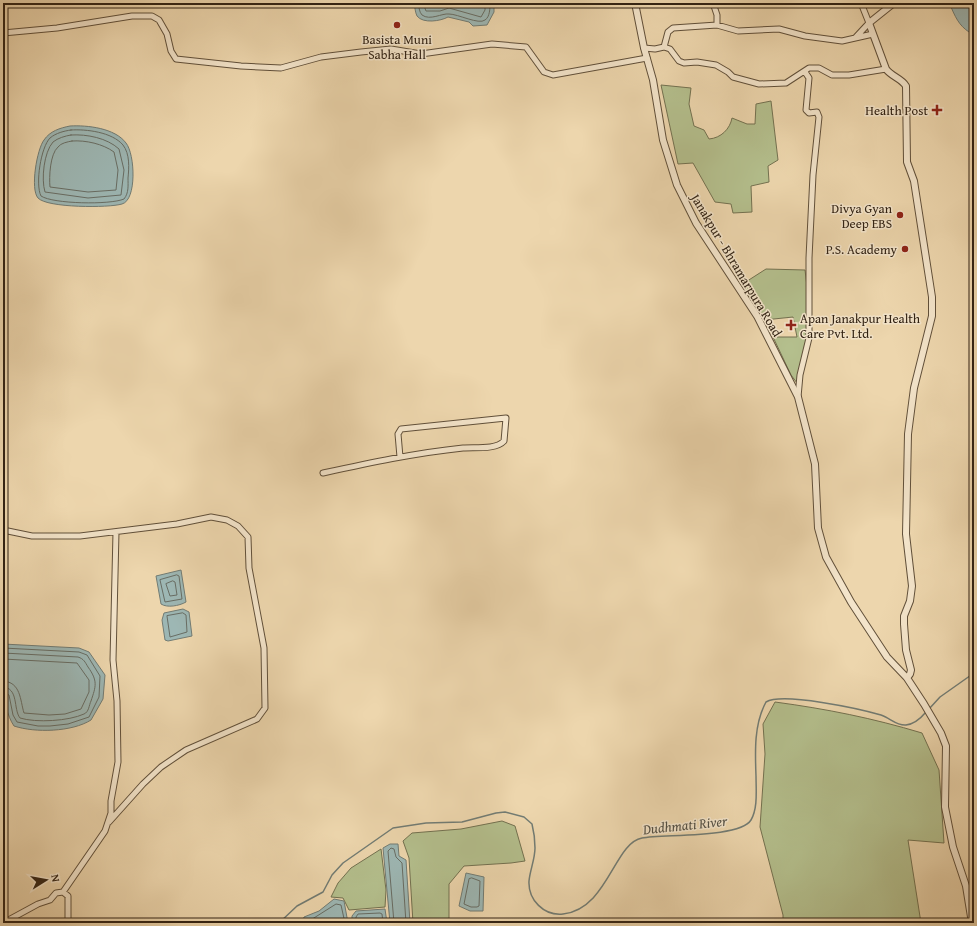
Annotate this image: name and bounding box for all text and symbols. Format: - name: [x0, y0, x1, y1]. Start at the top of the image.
- marker: Basista Muni Sabha Hall: [392, 20, 402, 30]
- place label: Basista Muni Sabha Hall: [362, 30, 432, 64]
- place label: Health Post: [865, 101, 928, 120]
- marker: Health Post: [931, 104, 943, 116]
- street label: Janakpur - Bhramarpura Road: [685, 189, 787, 340]
- place label: Divya Gyan Deep EBS: [831, 199, 893, 233]
- marker: Divya Gyan Deep EBS: [895, 210, 905, 220]
- place label: P.S. Academy: [826, 240, 898, 259]
- marker: P.S. Academy: [900, 244, 910, 254]
- place label: Apan Janakpur Health Care Pvt. Ltd.: [800, 309, 921, 343]
- marker: Apan Janakpur Health Care Pvt. Ltd.: [785, 319, 797, 331]
- water label: Dudhmati River: [641, 811, 729, 839]
- north arrow: [26, 860, 66, 900]
- text: N: [47, 873, 64, 884]

